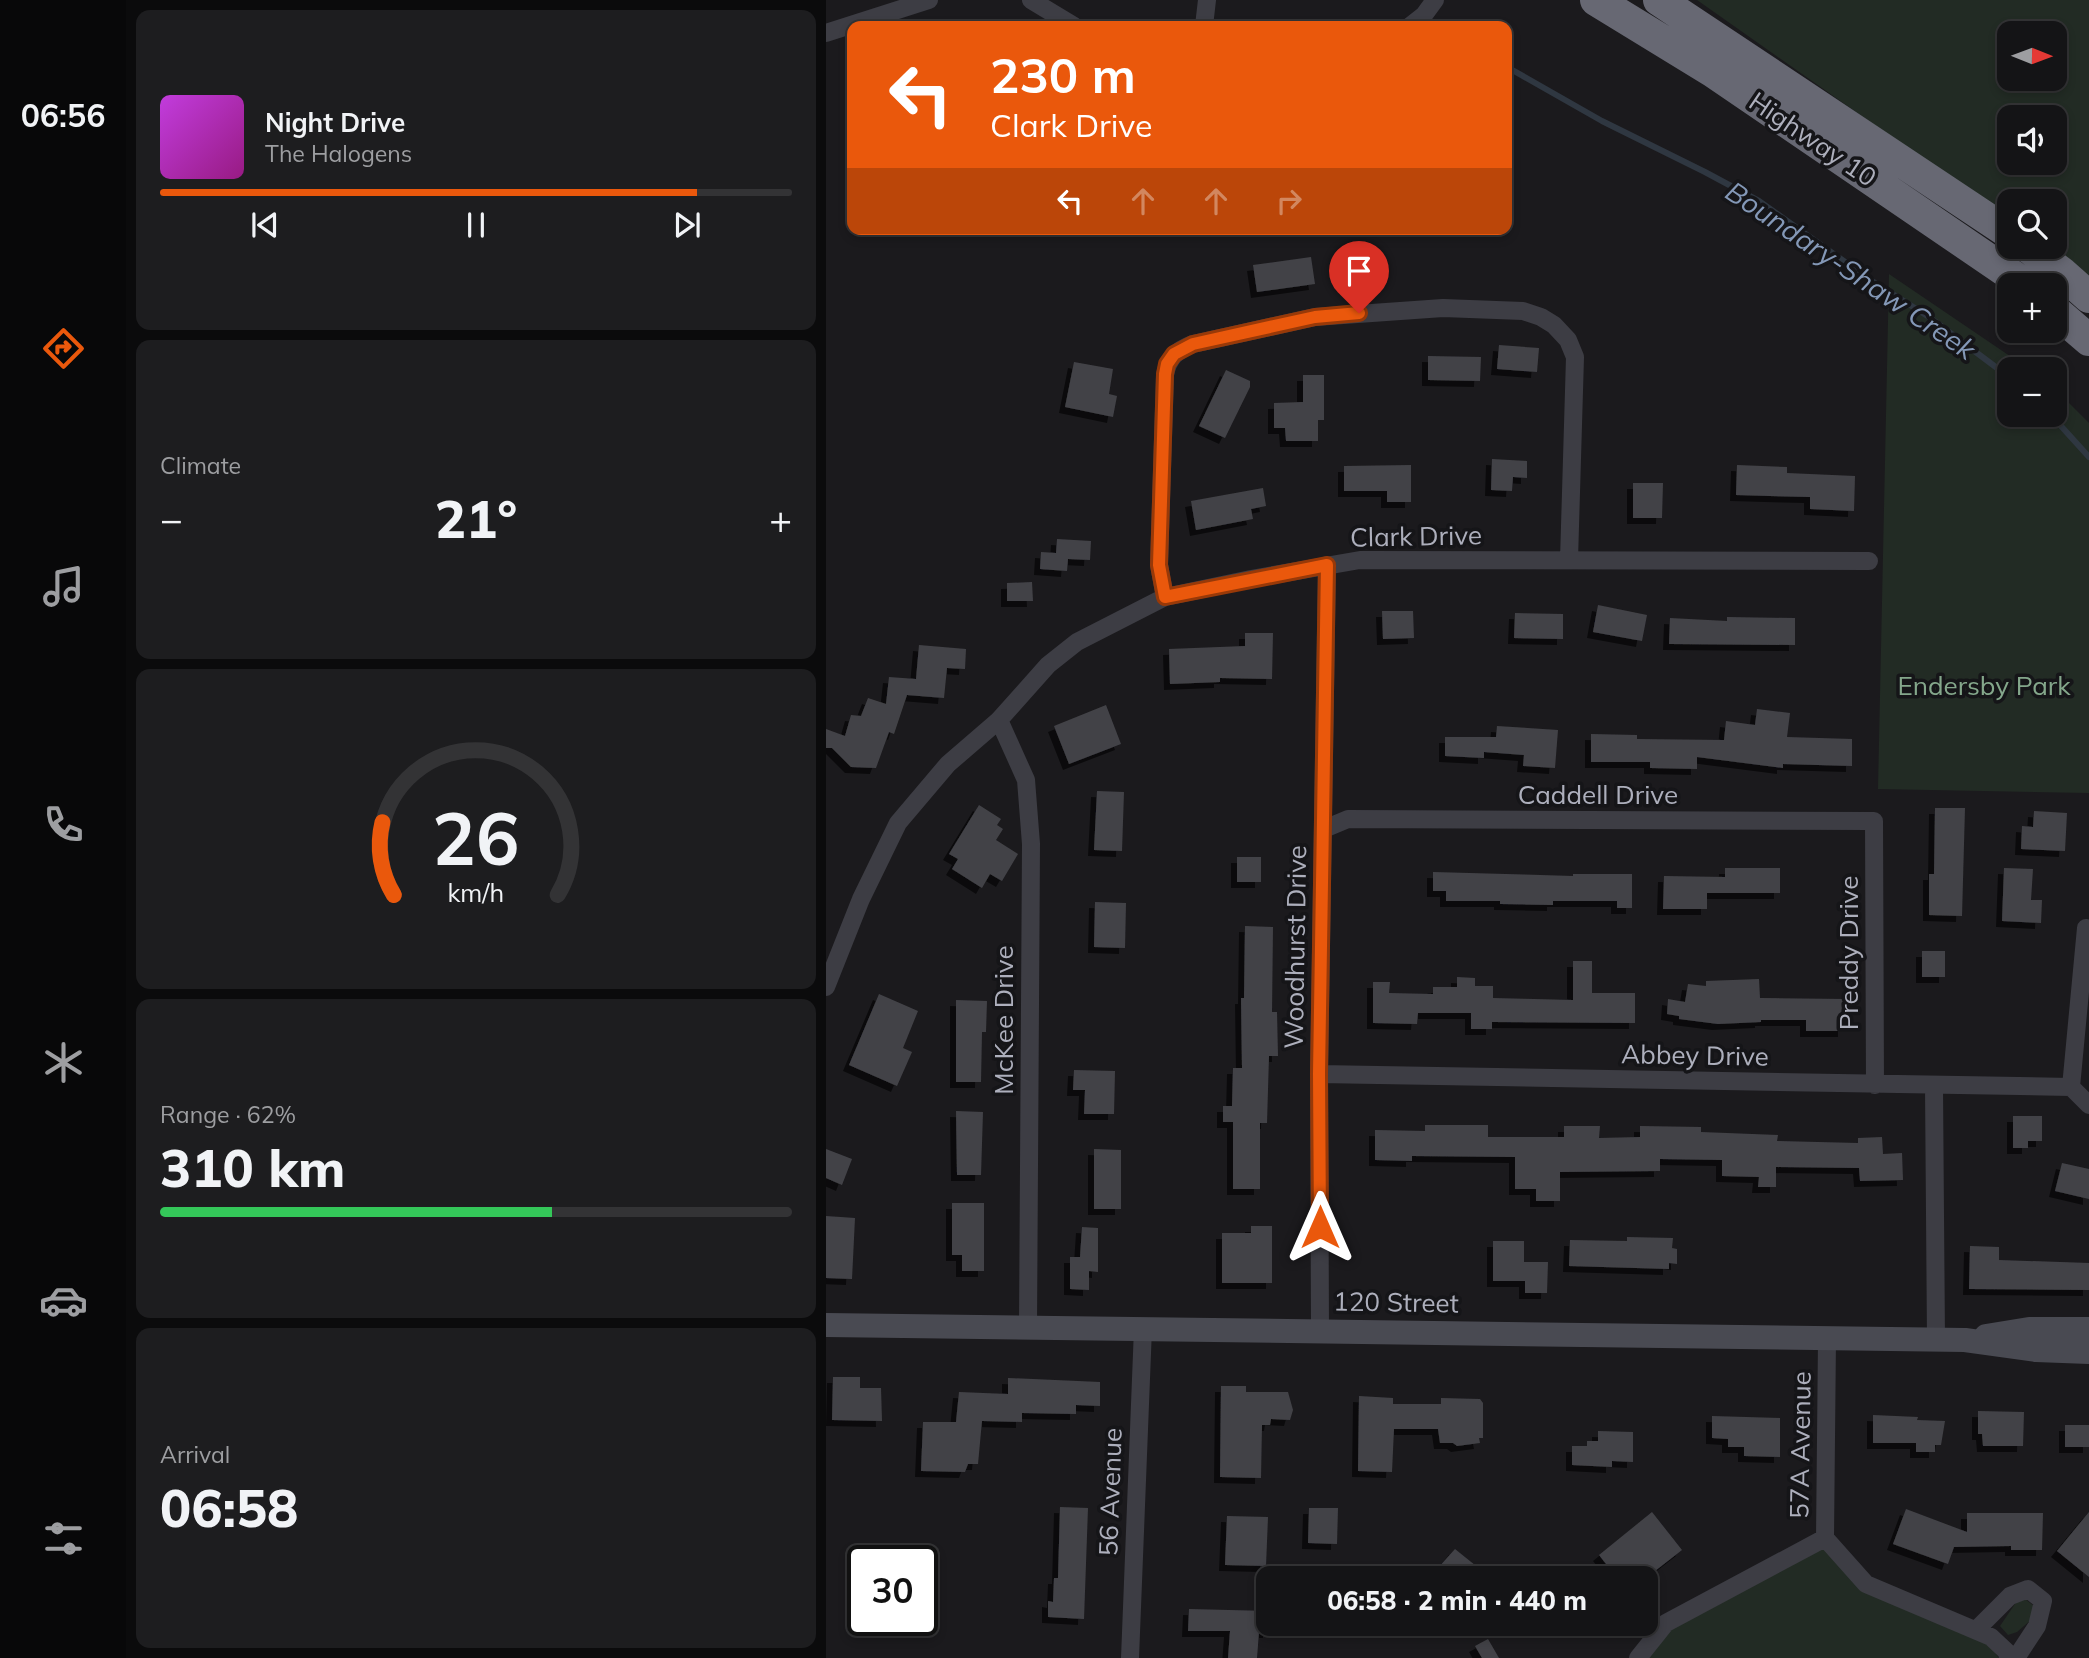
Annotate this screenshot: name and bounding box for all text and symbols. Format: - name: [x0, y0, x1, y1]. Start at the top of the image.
- north arrow: [1997, 21, 2067, 91]
- map controls: [1997, 21, 2067, 427]
- text: 230 m: [990, 44, 1136, 105]
- icon: left: [875, 49, 966, 140]
- street label: Highway 10: [1743, 84, 1883, 194]
- text: 06:56: [21, 95, 105, 135]
- text: Clark Drive: [990, 105, 1152, 145]
- button: sound: [1997, 105, 2067, 175]
- text: Night Drive: [265, 106, 405, 139]
- text: The Halogens: [265, 139, 412, 168]
- water label: Boundary-Shaw Creek: [1719, 173, 1984, 368]
- icon: left: [1051, 182, 1089, 220]
- icon: ahead: [1124, 182, 1162, 220]
- icon: ahead: [1197, 182, 1235, 220]
- icon: right: [1270, 182, 1308, 220]
- button: search: [1997, 189, 2067, 259]
- icon: previous: [246, 206, 284, 244]
- icon: pause: [457, 206, 495, 244]
- icon: next: [668, 206, 706, 244]
- pin: [1329, 241, 1389, 313]
- icon: arrive: [1340, 252, 1378, 290]
- button: +: [1997, 273, 2067, 343]
- icon: directions: [39, 324, 88, 373]
- button: −: [1997, 357, 2067, 427]
- text: Climate: [160, 451, 241, 480]
- text: 21°: [435, 486, 517, 551]
- text: −: [160, 495, 183, 543]
- text: +: [769, 495, 792, 543]
- street label: Clark Drive: [1350, 518, 1482, 554]
- icon: music: [39, 562, 88, 611]
- park label: Endersby Park: [1897, 669, 2071, 702]
- street label: Caddell Drive: [1518, 778, 1678, 811]
- text: 26: [432, 792, 520, 883]
- icon: phone: [39, 800, 88, 849]
- street label: Woodhurst Drive: [1277, 845, 1313, 1049]
- street label: Preddy Drive: [1832, 876, 1865, 1030]
- text: km/h: [448, 877, 504, 908]
- street label: McKee Drive: [987, 945, 1020, 1095]
- street label: Abbey Drive: [1621, 1037, 1769, 1073]
- icon: climate: [39, 1038, 88, 1087]
- text: Range · 62%: [160, 1100, 296, 1129]
- text: 310 km: [160, 1135, 345, 1200]
- position arrow: [1283, 1190, 1357, 1264]
- icon: car: [39, 1276, 88, 1325]
- street label: 120 Street: [1333, 1284, 1459, 1320]
- street label: 57A Avenue: [1782, 1371, 1818, 1519]
- street label: 56 Avenue: [1091, 1427, 1129, 1557]
- text: Arrival: [160, 1440, 230, 1469]
- text: 06:58: [160, 1475, 298, 1540]
- icon: filters: [39, 1514, 88, 1563]
- speed limit sign: 30: [847, 1545, 938, 1636]
- text: 06:58 · 2 min · 440 m: [1327, 1584, 1587, 1617]

